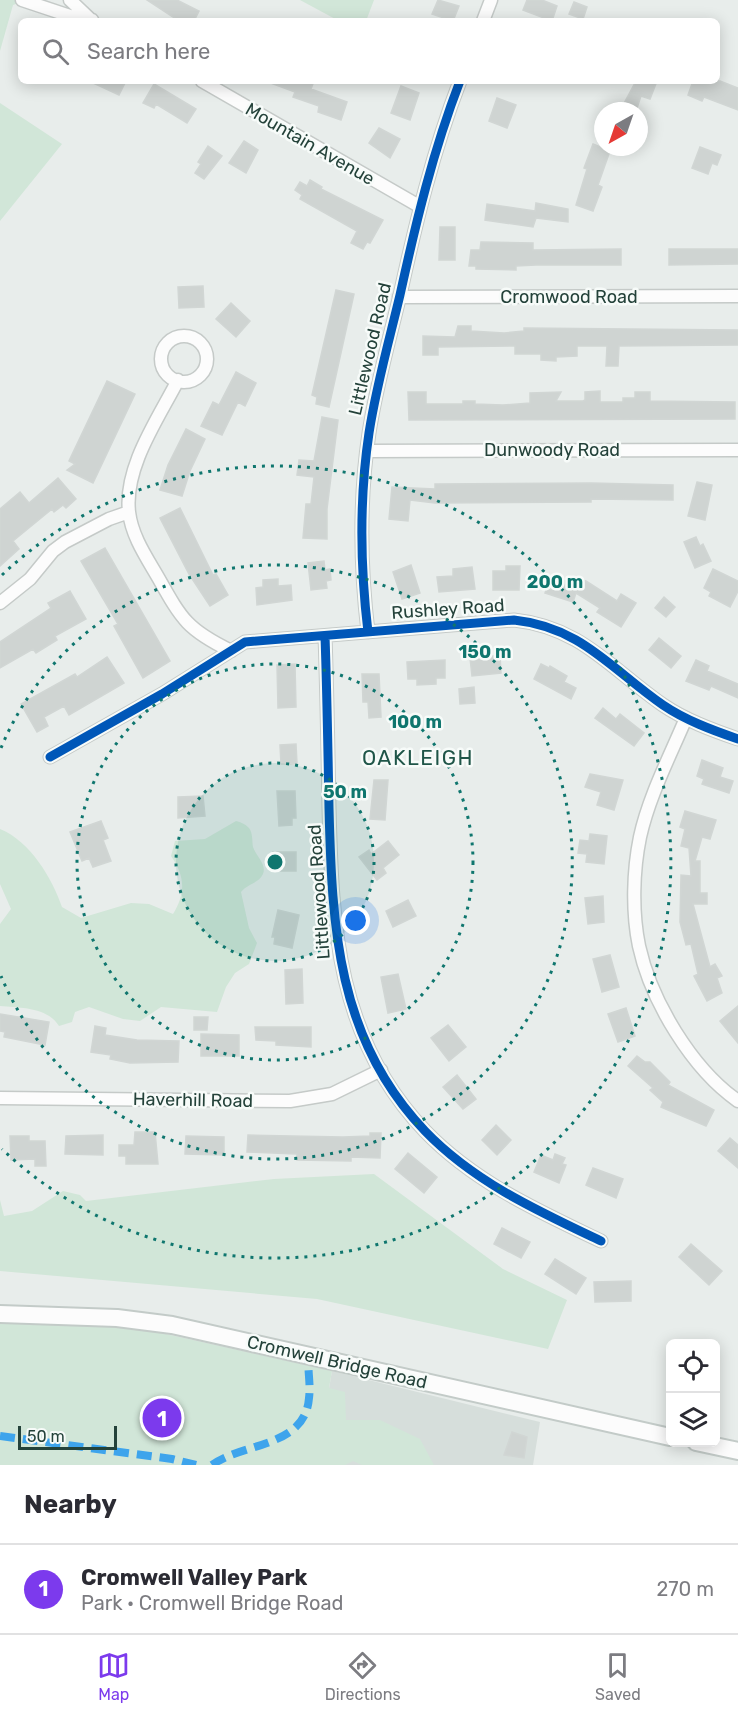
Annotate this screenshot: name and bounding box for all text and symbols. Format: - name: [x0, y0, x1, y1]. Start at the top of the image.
- search box: [18, 18, 720, 84]
- icon: search: [39, 35, 72, 68]
- text: Search here: [87, 38, 210, 65]
- street label: Mountain Avenue: [242, 98, 378, 190]
- north arrow: [594, 102, 648, 156]
- street label: Littlewood Road: [344, 281, 396, 417]
- street label: Cromwood Road: [500, 286, 638, 308]
- street label: Dunwoody Road: [484, 439, 620, 461]
- text: 200 m: [527, 571, 583, 593]
- street label: Rushley Road: [391, 594, 505, 624]
- text: 150 m: [458, 641, 512, 663]
- text: 100 m: [388, 711, 442, 733]
- district label: OAKLEIGH: [362, 745, 474, 770]
- text: 50 m: [323, 781, 367, 803]
- street label: Littlewood Road: [303, 824, 335, 960]
- centre of rings: [265, 852, 285, 872]
- your location: [341, 906, 370, 935]
- street label: Haverhill Road: [133, 1088, 253, 1112]
- street label: Cromwell Bridge Road: [245, 1331, 429, 1393]
- map controls: [666, 1339, 720, 1447]
- button: locate: [666, 1339, 720, 1393]
- button: layers: [666, 1393, 720, 1447]
- pin: 1: [142, 1396, 182, 1440]
- scale bar: [18, 1423, 117, 1450]
- text: 50 m: [27, 1427, 65, 1446]
- text: Nearby: [24, 1489, 117, 1520]
- text: Cromwell Valley Park: [81, 1564, 307, 1591]
- text: 1: [39, 1577, 48, 1601]
- text: 270 m: [657, 1577, 714, 1601]
- text: Park · Cromwell Bridge Road: [81, 1591, 343, 1615]
- tab: Map: [97, 1649, 130, 1704]
- tab: Directions: [325, 1649, 401, 1704]
- tab: Saved: [595, 1649, 641, 1704]

